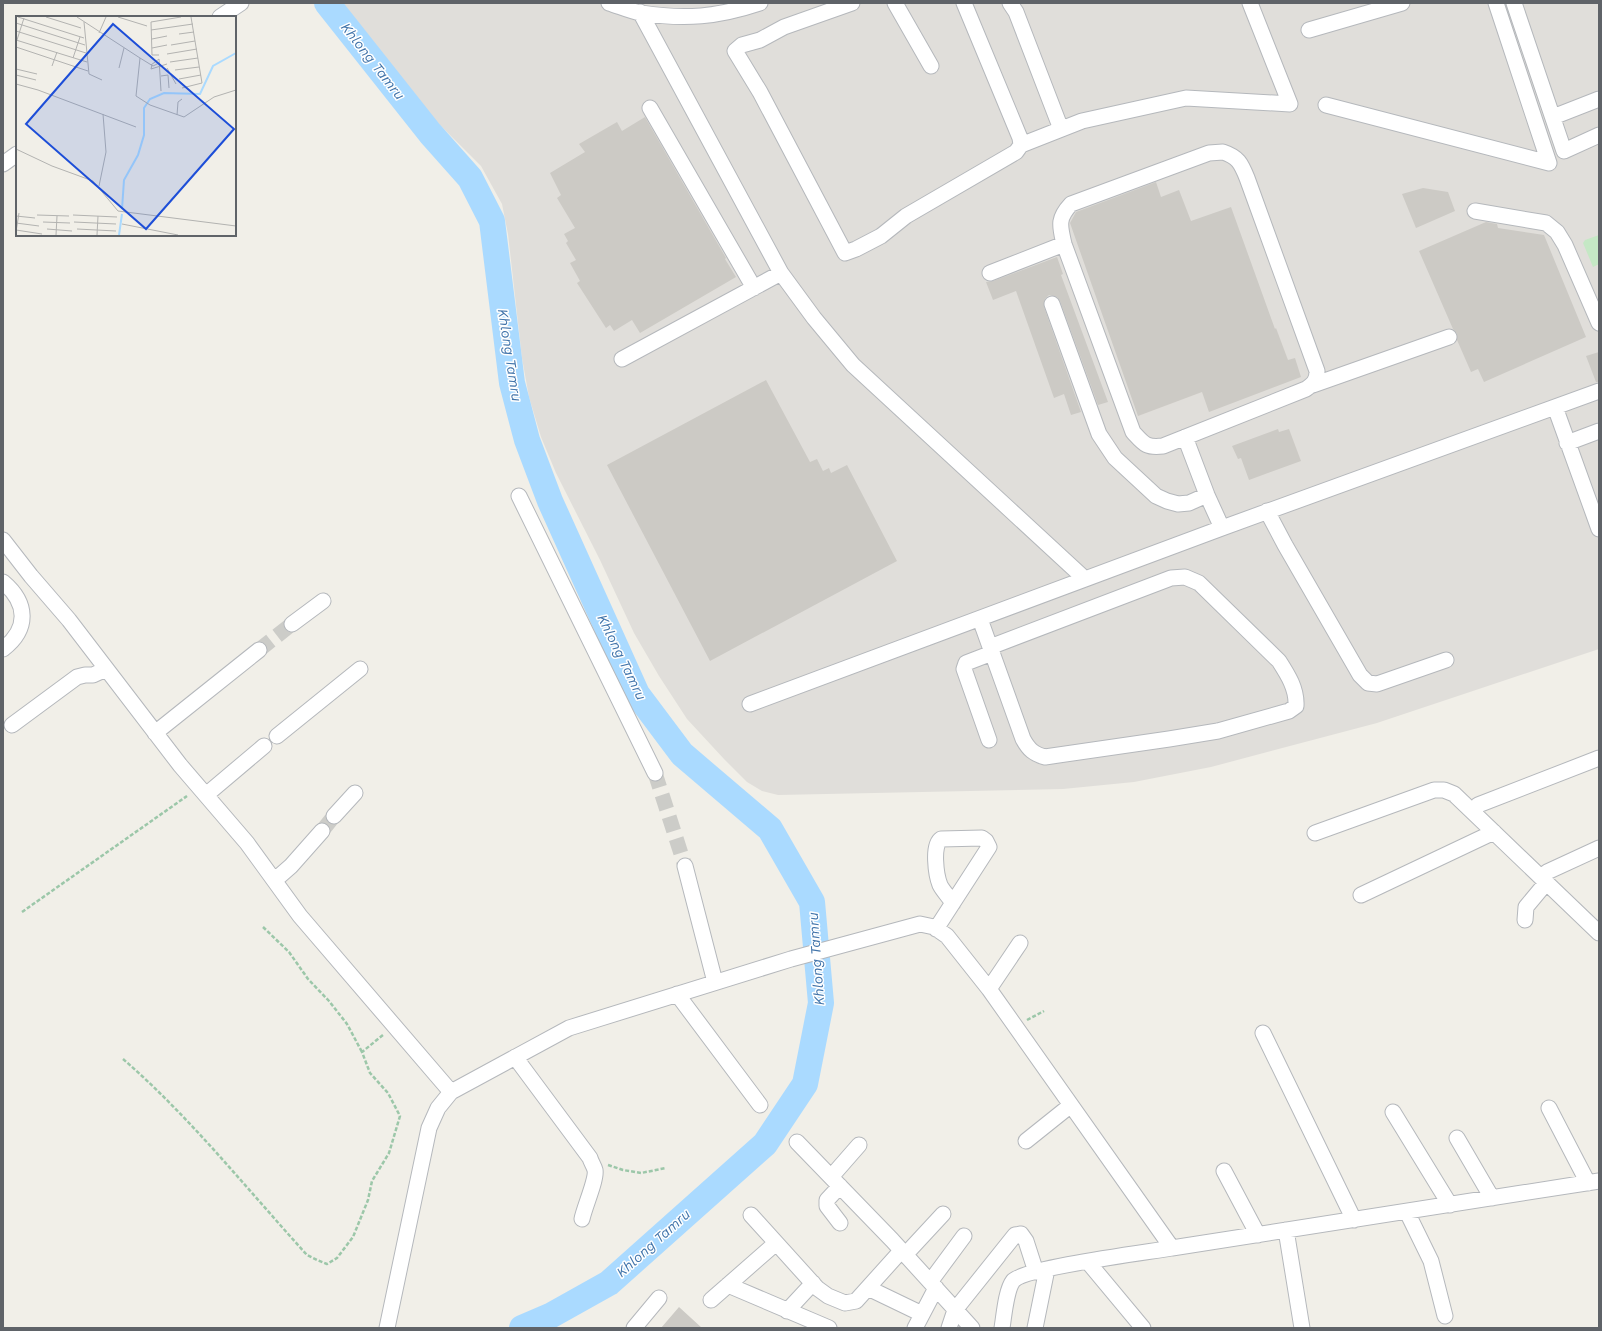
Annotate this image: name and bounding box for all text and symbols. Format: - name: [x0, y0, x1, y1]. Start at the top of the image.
- inset map: [16, 16, 236, 236]
- water label: Khlong Tamru: [338, 19, 408, 103]
- water label: Khlong Tamru: [495, 308, 525, 402]
- water label: Khlong Tamru: [594, 611, 650, 703]
- water label: Khlong Tamru: [805, 912, 827, 1006]
- water label: Khlong Tamru: [613, 1206, 693, 1280]

